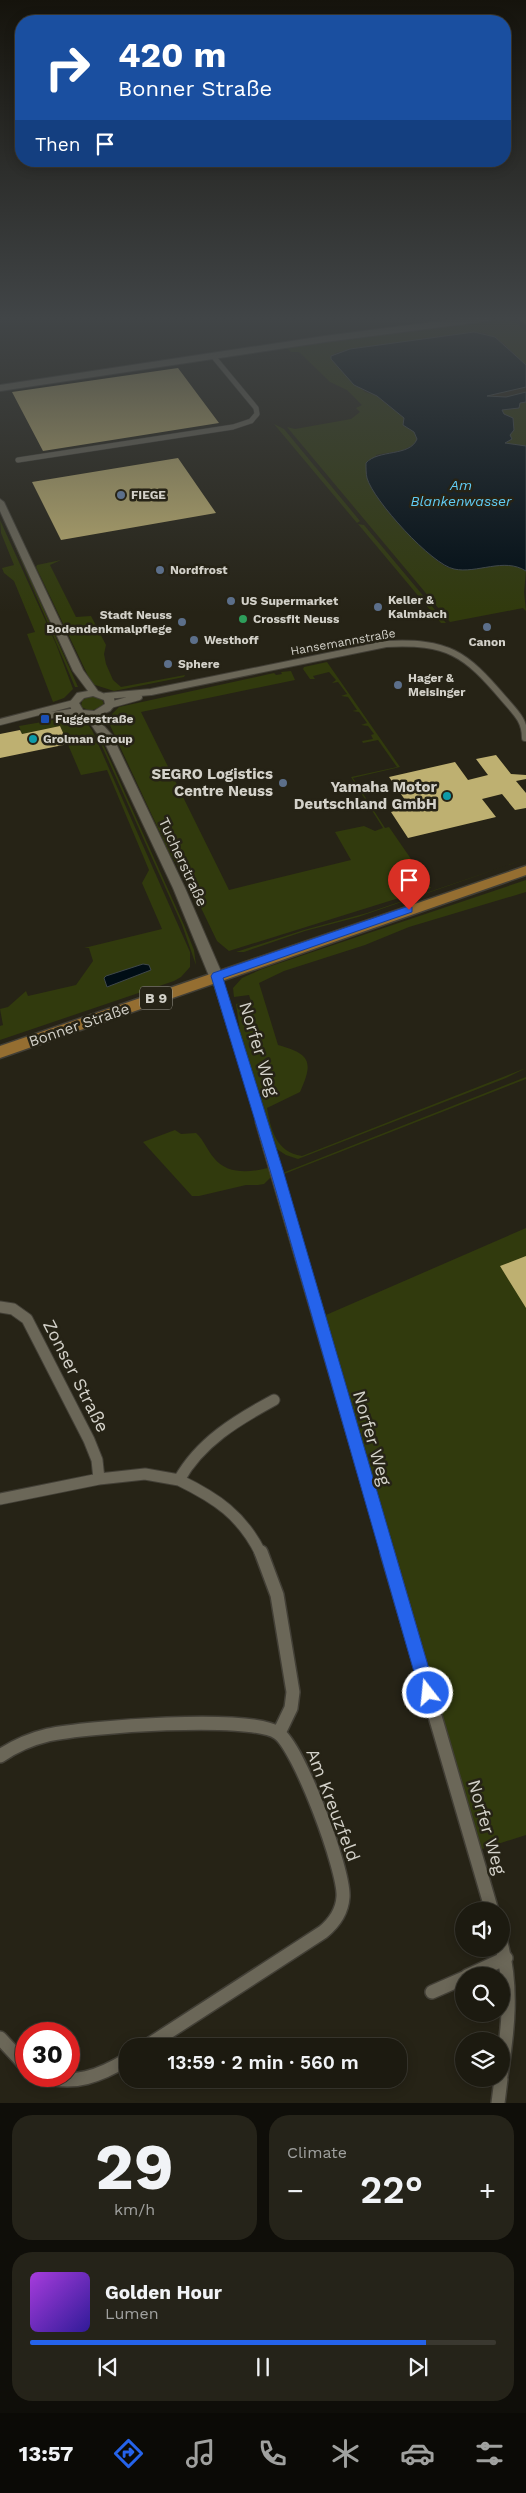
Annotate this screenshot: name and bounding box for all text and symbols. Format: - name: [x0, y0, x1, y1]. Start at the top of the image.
- text: 420 m: [118, 34, 227, 76]
- icon: right: [35, 35, 100, 100]
- text: Bonner Straße: [118, 76, 272, 101]
- icon: arrive: [91, 130, 119, 158]
- text: Then: [35, 133, 81, 156]
- water label: Am Blankenwasser: [410, 477, 512, 509]
- place label: FIEGE: [131, 488, 166, 502]
- marker: FIEGE: [115, 489, 127, 501]
- place label: Nordfrost: [170, 563, 228, 577]
- marker: Nordfrost: [154, 564, 166, 576]
- place label: Keller & Kalmbach: [388, 593, 447, 621]
- place label: US Supermarket: [241, 594, 339, 608]
- marker: US Supermarket: [225, 595, 237, 607]
- marker: Keller & Kalmbach: [372, 601, 384, 613]
- place label: Stadt Neuss Bodendenkmalpflege: [46, 608, 173, 636]
- place label: Crossfit Neuss: [253, 612, 340, 626]
- marker: Crossfit Neuss: [237, 613, 249, 625]
- marker: Stadt Neuss Bodendenkmalpflege: [176, 616, 188, 628]
- marker: Canon: [481, 621, 493, 633]
- street label: Hansemannstraße: [289, 626, 397, 658]
- place label: Westhoff: [204, 633, 259, 647]
- marker: Westhoff: [188, 634, 200, 646]
- place label: Canon: [468, 635, 506, 649]
- place label: Sphere: [178, 657, 220, 671]
- marker: Sphere: [162, 658, 174, 670]
- place label: Hager & Meisinger: [408, 671, 466, 699]
- marker: Hager & Meisinger: [392, 679, 404, 691]
- place label: Fuggerstraße: [55, 712, 134, 726]
- marker: Fuggerstraße: [39, 713, 51, 725]
- place label: Grolman Group: [43, 732, 133, 746]
- marker: Grolman Group: [27, 733, 39, 745]
- place label: SEGRO Logistics Centre Neuss: [152, 765, 273, 800]
- marker: SEGRO Logistics Centre Neuss: [277, 777, 289, 789]
- place label: Yamaha Motor Deutschland GmbH: [294, 778, 438, 813]
- marker: Yamaha Motor Deutschland GmbH: [441, 790, 453, 802]
- street label: Tucherstraße: [155, 815, 211, 909]
- pin: [388, 859, 430, 910]
- icon: arrive: [395, 866, 423, 894]
- road number: B 9: [140, 986, 172, 1010]
- street label: Bonner Straße: [26, 999, 132, 1051]
- street label: Norfer Weg: [235, 999, 284, 1099]
- street label: Zonser Straße: [39, 1316, 114, 1436]
- street label: Norfer Weg: [349, 1388, 396, 1488]
- position arrow: [401, 1666, 453, 1718]
- street label: Am Kreuzfeld: [302, 1745, 365, 1864]
- street label: Norfer Weg: [464, 1777, 511, 1877]
- map controls: [455, 1902, 510, 2087]
- button: sound: [455, 1902, 510, 1957]
- button: search: [455, 1967, 510, 2022]
- speed limit sign: 30: [15, 2022, 80, 2087]
- button: layers: [455, 2032, 510, 2087]
- text: 13:59 · 2 min · 560 m: [167, 2051, 359, 2074]
- text: 29: [95, 2129, 174, 2205]
- text: Climate: [287, 2143, 347, 2162]
- text: 22°: [360, 2168, 423, 2212]
- text: −: [287, 2174, 304, 2207]
- text: +: [479, 2174, 496, 2207]
- text: km/h: [114, 2200, 155, 2219]
- text: Golden Hour: [105, 2281, 222, 2304]
- text: Lumen: [105, 2304, 159, 2323]
- icon: previous: [94, 2353, 122, 2381]
- icon: pause: [249, 2353, 277, 2381]
- icon: next: [404, 2353, 432, 2381]
- icon: directions: [111, 2436, 146, 2471]
- icon: music: [183, 2436, 218, 2471]
- icon: phone: [255, 2436, 290, 2471]
- icon: climate: [328, 2436, 363, 2471]
- icon: car: [400, 2436, 435, 2471]
- icon: filters: [472, 2436, 507, 2471]
- text: 13:57: [19, 2441, 73, 2466]

